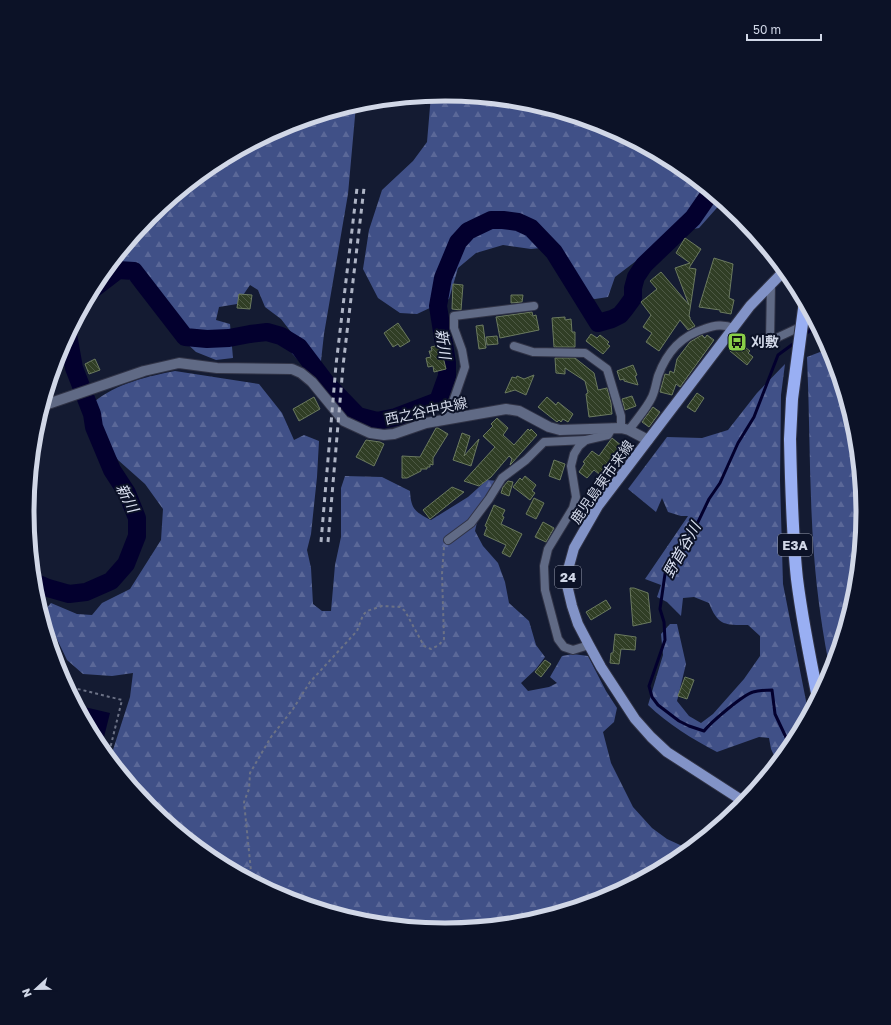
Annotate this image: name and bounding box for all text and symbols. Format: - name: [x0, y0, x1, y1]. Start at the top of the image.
- scale bar: [747, 16, 821, 42]
- text: 50 m: [753, 22, 781, 37]
- water label: 新川: [433, 328, 455, 362]
- bus stop icon: 刈敷: [726, 331, 748, 353]
- place label: 刈敷: [751, 333, 779, 350]
- street label: 西之谷中央線: [383, 393, 469, 428]
- street label: 鹿児島東市来線: [567, 437, 637, 527]
- water label: 新川: [113, 480, 144, 517]
- water label: 野首谷川: [659, 517, 705, 580]
- road number: E3A: [778, 534, 812, 556]
- road number: 24: [555, 566, 581, 588]
- north arrow: [16, 969, 56, 1009]
- text: N: [19, 987, 34, 999]

